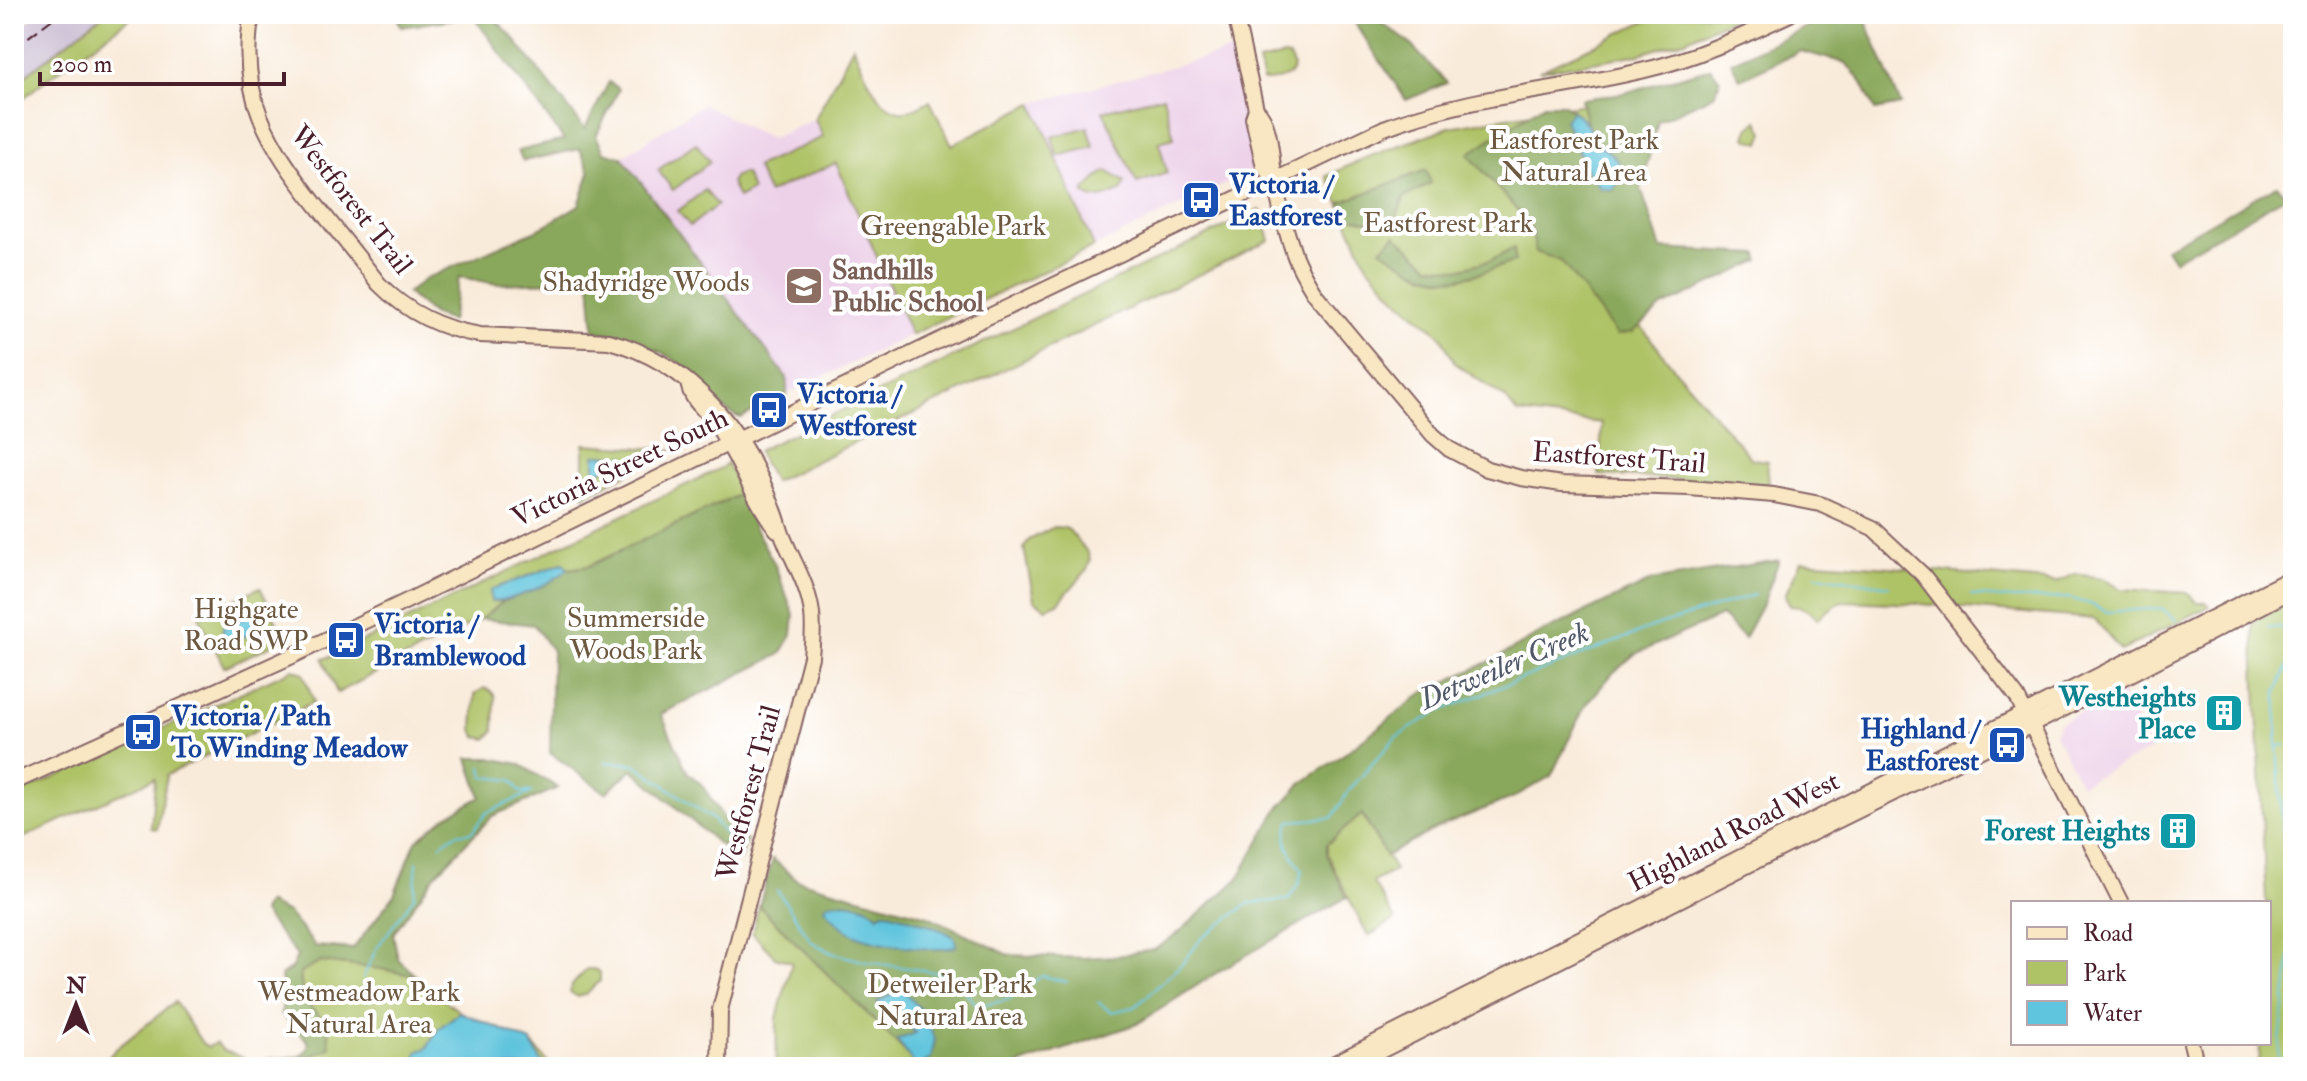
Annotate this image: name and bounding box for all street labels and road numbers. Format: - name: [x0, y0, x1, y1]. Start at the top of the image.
- street label: Westforest Trail: [281, 118, 420, 282]
- street label: Victoria Street South: [506, 400, 734, 536]
- street label: Eastforest Trail: [1531, 434, 1707, 482]
- street label: Westforest Trail: [709, 702, 789, 885]
- street label: Highland Road West: [1623, 764, 1845, 900]

